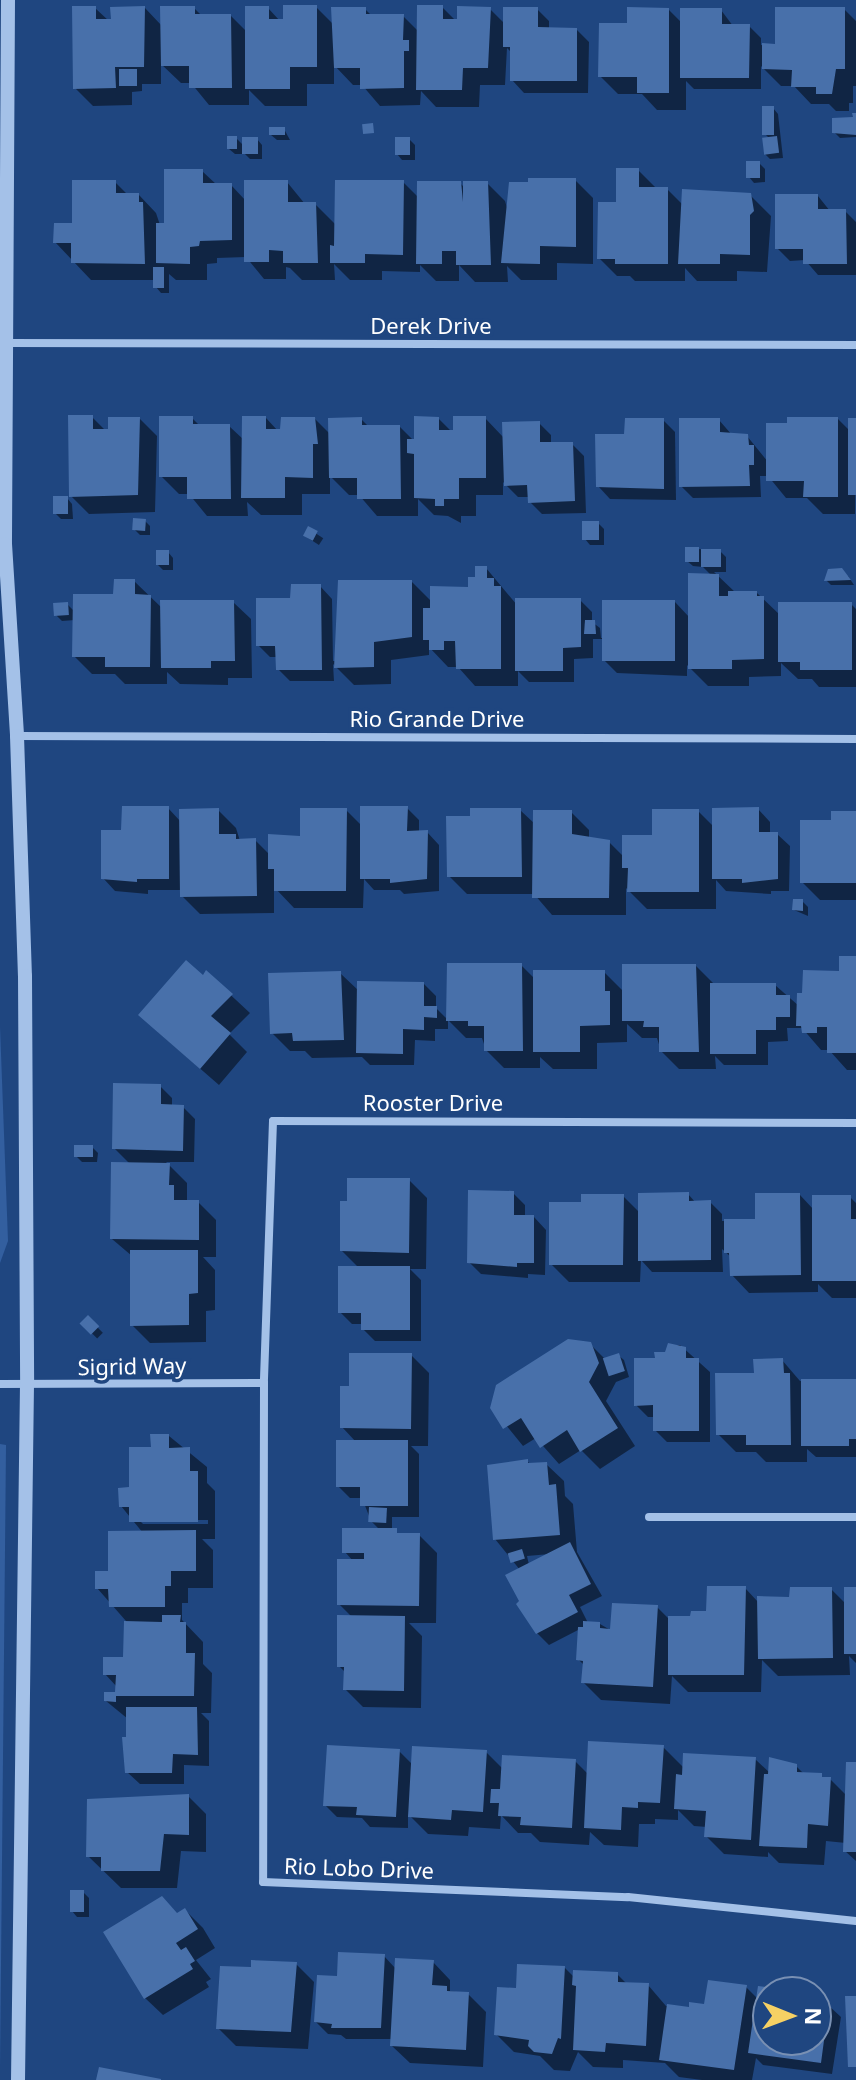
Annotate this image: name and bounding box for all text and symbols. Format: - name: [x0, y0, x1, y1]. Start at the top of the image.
- street label: Derek Drive: [370, 313, 492, 339]
- street label: Rio Grande Drive: [349, 706, 525, 732]
- street label: Rooster Drive: [363, 1090, 503, 1116]
- street label: Sigrid Way: [77, 1352, 187, 1380]
- street label: Rio Lobo Drive: [283, 1852, 435, 1884]
- north arrow: [752, 1976, 832, 2056]
- text: N: [799, 2007, 829, 2026]

